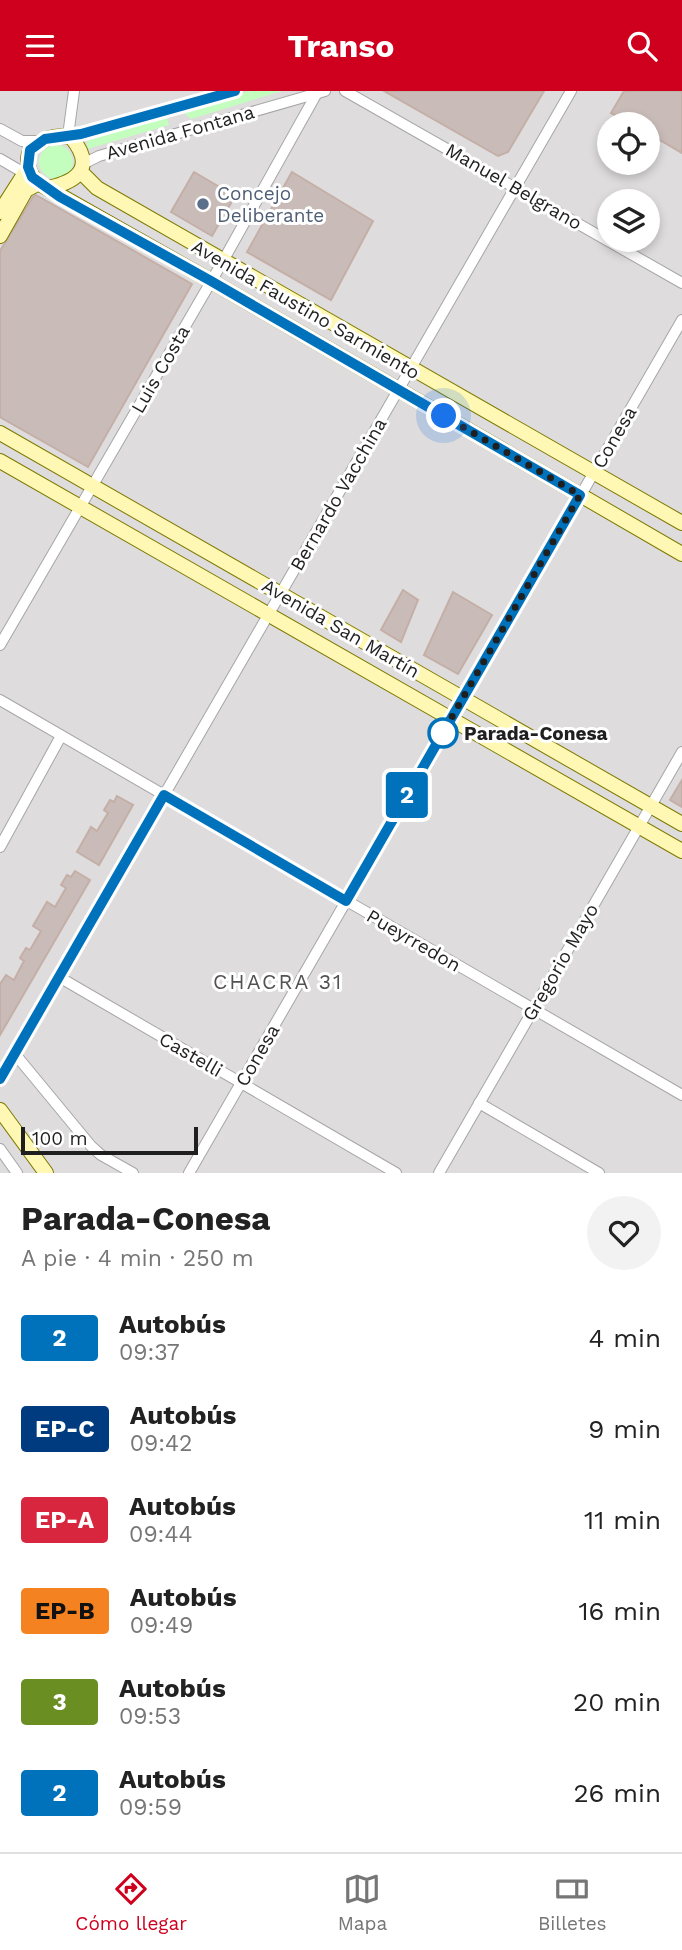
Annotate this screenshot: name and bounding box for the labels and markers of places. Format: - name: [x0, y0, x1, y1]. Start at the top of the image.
- place label: Concejo Deliberante: [217, 182, 324, 227]
- marker: Concejo Deliberante: [195, 196, 211, 212]
- marker: Parada-Conesa: [428, 718, 458, 748]
- place label: Parada-Conesa: [464, 722, 608, 745]

